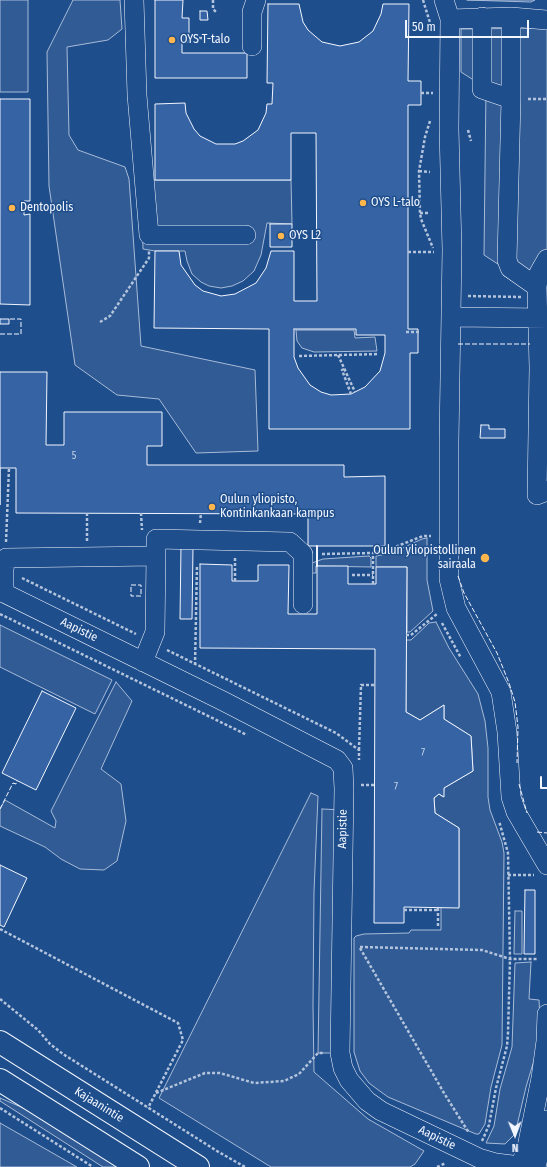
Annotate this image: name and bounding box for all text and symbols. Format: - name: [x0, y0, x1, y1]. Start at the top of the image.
- scale bar: [407, 12, 531, 38]
- text: 50 m: [412, 20, 436, 34]
- place label: OYS T-talo: [180, 33, 230, 47]
- marker: OYS T-talo: [167, 35, 177, 45]
- place label: OYS L-talo: [371, 196, 420, 210]
- marker: OYS L-talo: [358, 198, 368, 208]
- place label: Dentopolis: [20, 201, 73, 215]
- marker: Dentopolis: [7, 203, 17, 213]
- place label: OYS L2: [289, 229, 321, 243]
- marker: OYS L2: [276, 231, 286, 241]
- house number: 5: [72, 450, 76, 462]
- place label: Oulun yliopisto, Kontinkankaan kampus: [220, 493, 334, 521]
- marker: Oulun yliopisto, Kontinkankaan kampus: [207, 502, 217, 512]
- place label: Oulun yliopistollinen sairaala: [373, 544, 476, 572]
- marker: Oulun yliopistollinen sairaala: [479, 552, 491, 564]
- street label: Aapistie: [58, 615, 100, 645]
- house number: 7: [421, 747, 425, 759]
- house number: 7: [394, 781, 398, 793]
- street label: Aapistie: [335, 809, 351, 849]
- street label: Kajaanintie: [72, 1084, 126, 1126]
- north arrow: [495, 1115, 535, 1155]
- street label: Aapistie: [416, 1123, 458, 1153]
- text: N: [512, 1141, 519, 1154]

